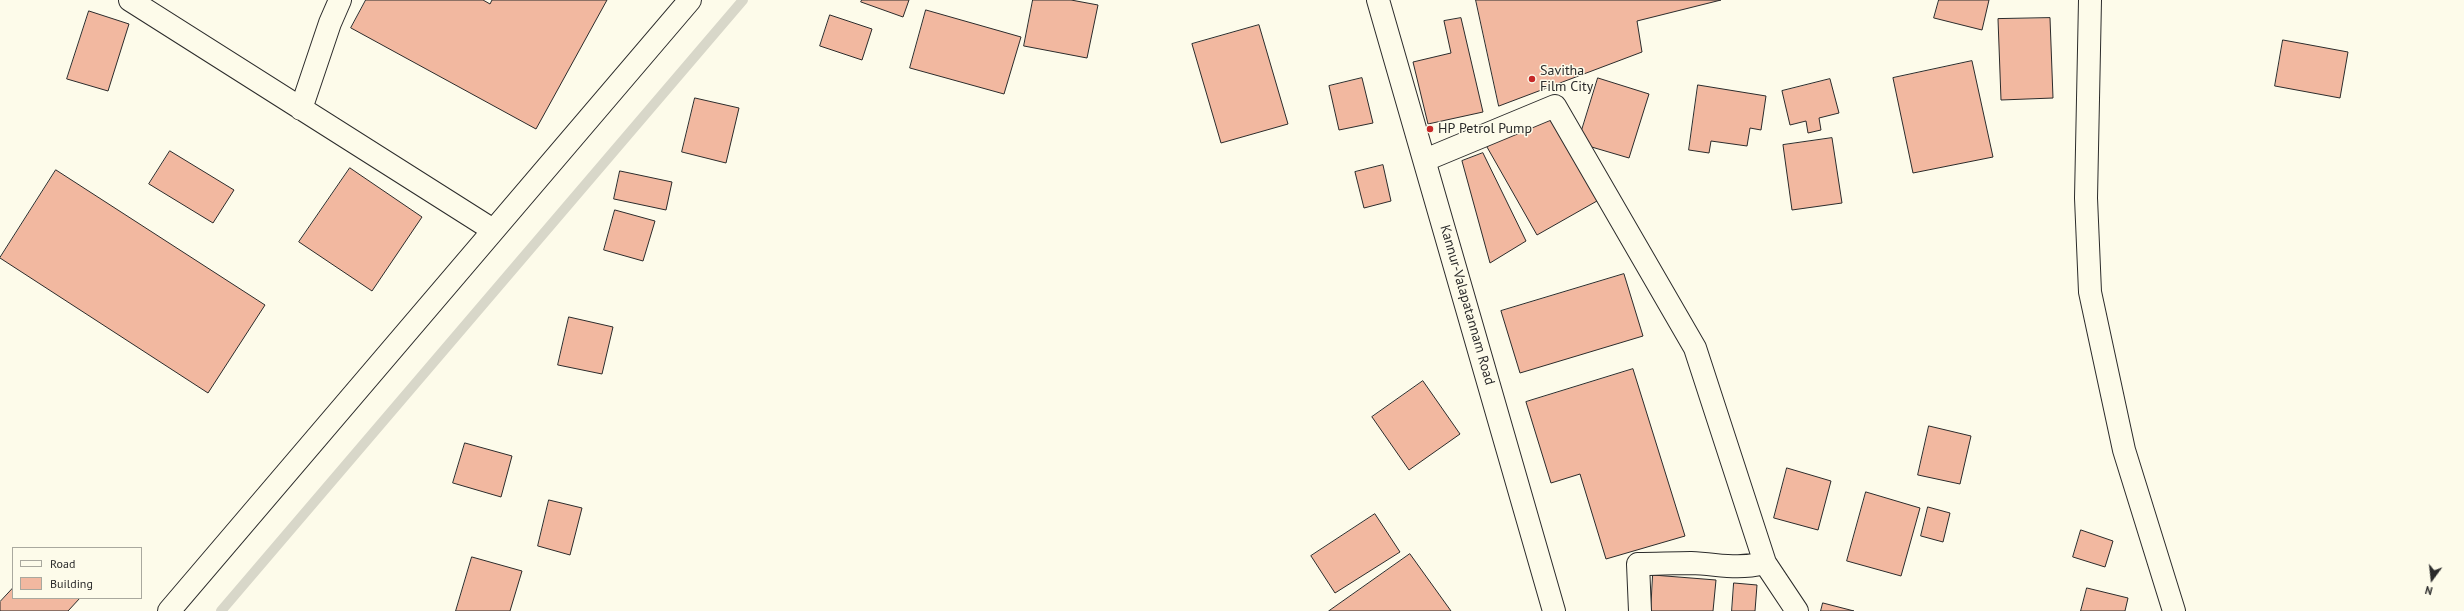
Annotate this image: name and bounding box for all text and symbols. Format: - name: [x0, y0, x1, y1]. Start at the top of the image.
- place label: Savitha Film City: [1540, 63, 1593, 96]
- marker: Savitha Film City: [1527, 74, 1537, 84]
- place label: HP Petrol Pump: [1438, 121, 1532, 137]
- marker: HP Petrol Pump: [1425, 124, 1435, 134]
- street label: Kannur-Valapatannam Road: [1436, 223, 1498, 387]
- legend: [12, 547, 142, 599]
- text: Road: [50, 556, 75, 571]
- north arrow: [2412, 559, 2452, 599]
- text: Building: [50, 576, 93, 591]
- text: N: [2424, 583, 2434, 598]

